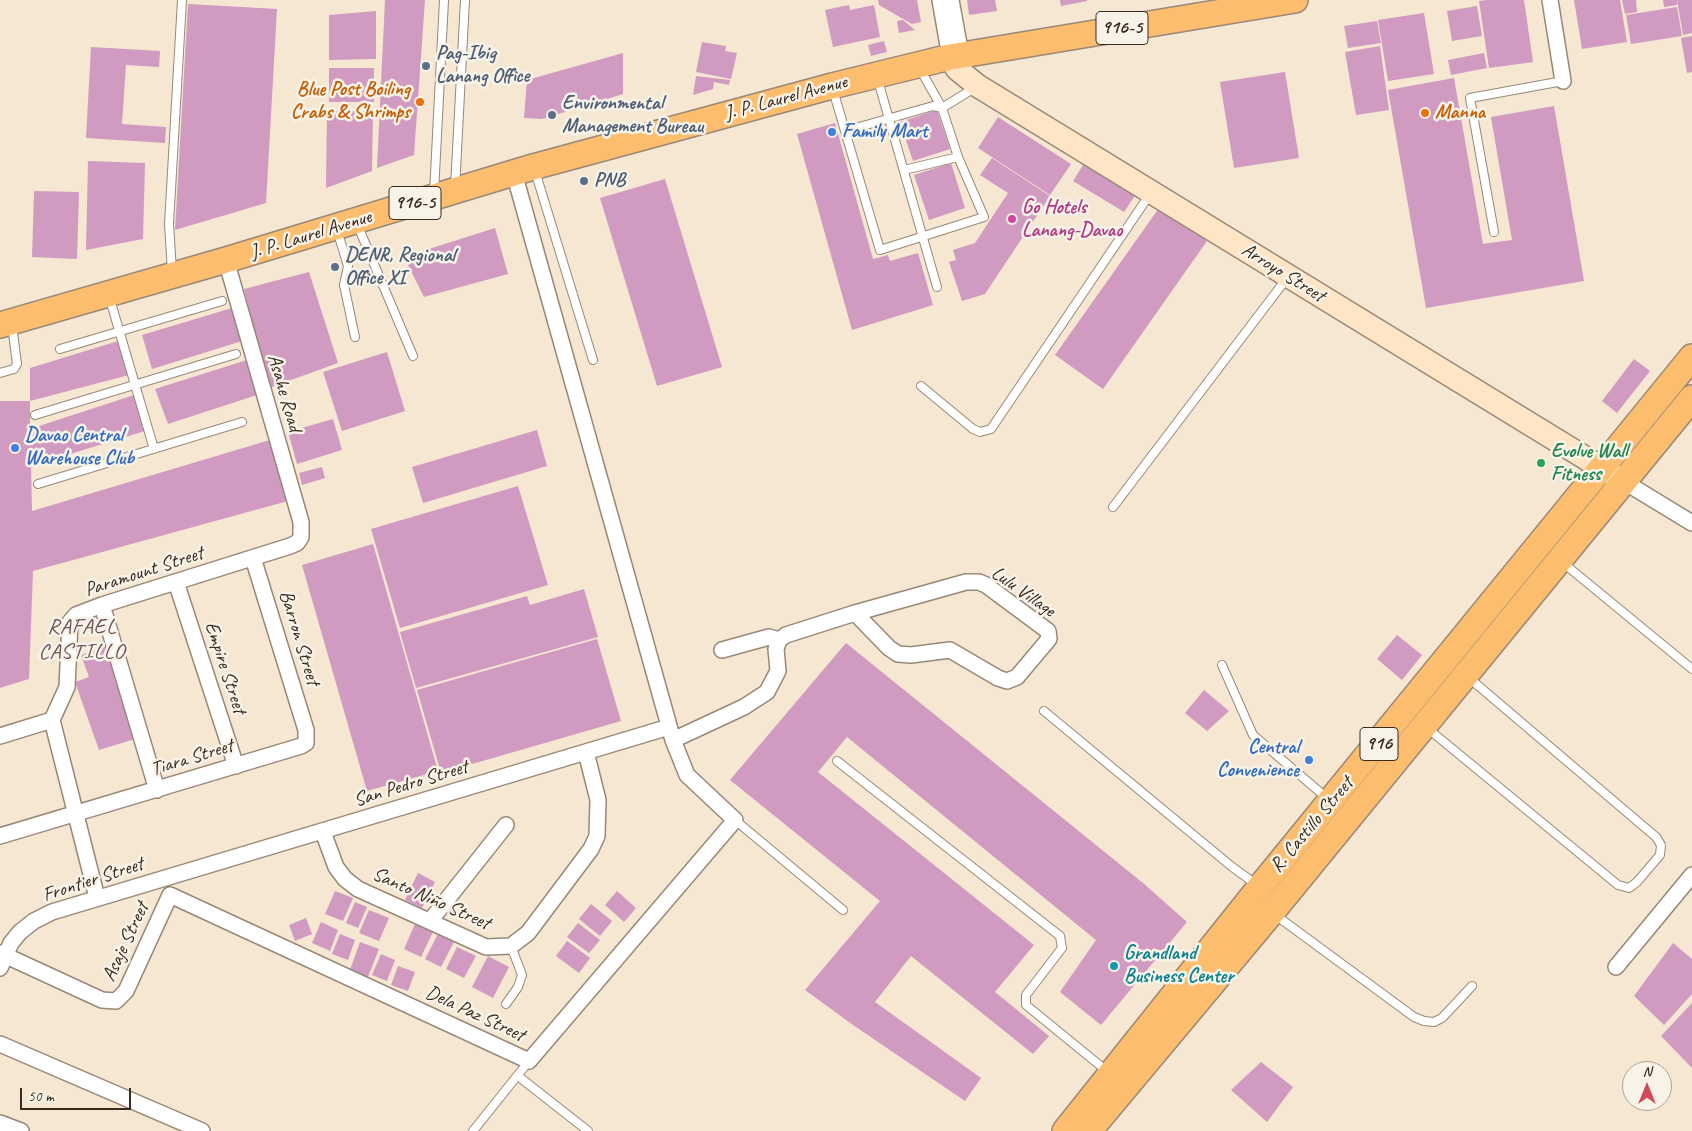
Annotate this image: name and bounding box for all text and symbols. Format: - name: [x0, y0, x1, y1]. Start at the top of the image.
- road number: 916-5: [1096, 12, 1148, 44]
- place label: Pag-Ibig Lanang Office: [436, 42, 529, 89]
- marker: Pag-Ibig Lanang Office: [420, 60, 432, 72]
- street label: J. P. Laurel Avenue: [722, 70, 850, 126]
- place label: Blue Post Boiling Crabs & Shrimps: [291, 78, 410, 125]
- place label: Environmental Management Bureau: [562, 92, 703, 139]
- marker: Blue Post Boiling Crabs & Shrimps: [414, 96, 426, 108]
- place label: Manna: [1435, 101, 1485, 125]
- marker: Manna: [1419, 107, 1431, 119]
- marker: Environmental Management Bureau: [546, 109, 558, 121]
- place label: Family Mart: [842, 120, 927, 144]
- marker: Family Mart: [826, 126, 838, 138]
- place label: PNB: [594, 169, 625, 193]
- marker: PNB: [578, 175, 590, 187]
- road number: 916-5: [389, 187, 441, 220]
- place label: Go Hotels Lanang-Davao: [1022, 196, 1122, 243]
- street label: J. P. Laurel Avenue: [247, 205, 375, 265]
- marker: Go Hotels Lanang-Davao: [1006, 213, 1018, 225]
- street label: Arroyo Street: [1237, 238, 1329, 308]
- place label: DENR, Regional Office XI: [345, 244, 455, 291]
- marker: DENR, Regional Office XI: [329, 261, 341, 273]
- street label: Asahe Road: [262, 352, 306, 434]
- place label: Davao Central Warehouse Club: [25, 424, 134, 471]
- place label: Evolve Wall Fitness: [1551, 440, 1627, 487]
- marker: Davao Central Warehouse Club: [9, 442, 21, 454]
- marker: Evolve Wall Fitness: [1535, 457, 1547, 469]
- street label: Paramount Street: [82, 542, 206, 602]
- street label: Lulu Village: [986, 561, 1060, 623]
- street label: Barron Street: [273, 588, 325, 688]
- district label: RAFAEL CASTILLO: [38, 614, 126, 666]
- street label: Empire Street: [199, 619, 251, 717]
- road number: 916: [1360, 728, 1398, 761]
- street label: Tiara Street: [148, 734, 236, 782]
- place label: Central Convenience: [1217, 736, 1299, 783]
- marker: Central Convenience: [1303, 754, 1315, 766]
- street label: San Pedro Street: [351, 755, 471, 813]
- street label: R. Castillo Street: [1265, 772, 1359, 878]
- street label: Frontier Street: [40, 852, 146, 908]
- street label: Santo Niño Street: [368, 862, 494, 936]
- street label: Asaje Street: [97, 899, 155, 985]
- place label: Grandland Business Center: [1124, 942, 1233, 989]
- marker: Grandland Business Center: [1108, 960, 1120, 972]
- street label: Dela Paz Street: [422, 981, 528, 1047]
- north arrow: [1622, 1061, 1672, 1111]
- text: N: [1643, 1063, 1651, 1080]
- scale bar: [22, 1078, 134, 1110]
- text: 50 m: [28, 1087, 54, 1106]

